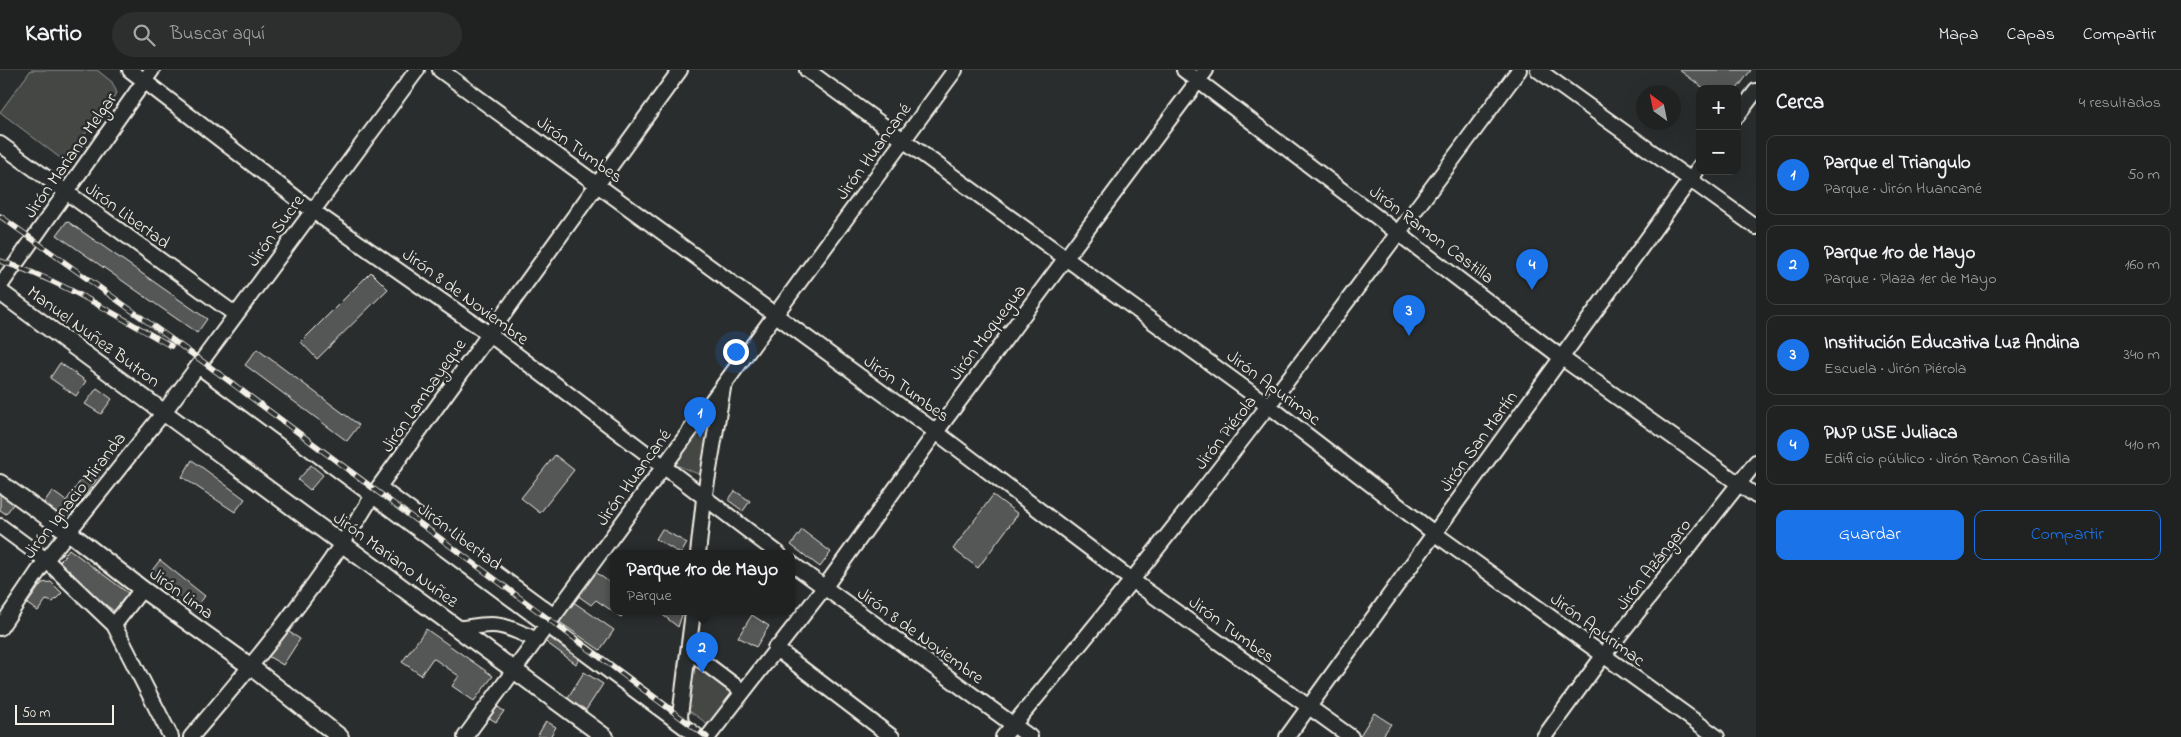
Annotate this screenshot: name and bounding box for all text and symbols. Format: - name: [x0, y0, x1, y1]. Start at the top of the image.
- search box: [112, 12, 462, 57]
- text: Kartio: [25, 17, 82, 52]
- icon: search: [130, 21, 158, 49]
- text: Buscar aquí: [170, 21, 265, 48]
- text: Mapa: [1938, 22, 1979, 48]
- text: Capas: [2007, 22, 2055, 48]
- text: Compartir: [2083, 22, 2156, 48]
- north arrow: [1636, 85, 1681, 130]
- map controls: [1696, 85, 1741, 175]
- button: +: [1696, 85, 1741, 130]
- street label: Jirón Mariano Melgar: [19, 88, 126, 225]
- text: Cerca: [1776, 88, 1824, 118]
- text: 4 resultados: [2079, 91, 2161, 115]
- street label: Jirón Huancané: [831, 98, 919, 206]
- street label: Jirón Tumbes: [531, 111, 627, 191]
- button: −: [1696, 130, 1741, 175]
- text: Parque el Triangulo: [1824, 150, 1971, 177]
- text: 1: [1790, 163, 1796, 187]
- text: 50 m: [2128, 163, 2160, 187]
- street label: Jirón Libertad: [79, 177, 175, 256]
- text: Parque · Jirón Huancané: [1824, 177, 1982, 201]
- street label: Jirón Ramon Castilla: [1363, 180, 1499, 291]
- street label: Jirón Sucre: [241, 189, 312, 273]
- text: Parque 1ro de Mayo: [1824, 240, 1975, 267]
- street label: Jirón 8 de Noviembre: [396, 243, 534, 353]
- pin: 4: [1516, 249, 1548, 290]
- text: 2: [1789, 253, 1797, 277]
- text: 160 m: [2125, 253, 2160, 277]
- text: Parque · Plaza 1er de Mayo: [1824, 267, 1997, 291]
- street label: Manuel Nuñez Butron: [21, 280, 165, 395]
- street label: Jirón Moquegua: [944, 280, 1034, 387]
- pin: 3: [1393, 295, 1425, 336]
- text: Institución Educativa Luz Andina: [1824, 330, 2080, 357]
- street label: Jirón Lambayeque: [376, 333, 474, 458]
- your location: [723, 339, 749, 365]
- text: 3: [1790, 343, 1796, 367]
- text: 340 m: [2123, 343, 2160, 367]
- street label: Jirón Apurimac: [1220, 345, 1325, 433]
- street label: Jirón Tumbes: [858, 350, 954, 430]
- text: Escuela · Jirón Piérola: [1824, 357, 1966, 381]
- street label: Jirón San Martín: [1434, 386, 1525, 498]
- street label: Jirón Piérola: [1189, 390, 1264, 476]
- pin: 1: [684, 397, 716, 438]
- text: PNP USE Juliaca: [1824, 420, 1957, 447]
- street label: Jirón Huancané: [591, 424, 679, 532]
- street label: Jirón Ignacio Miranda: [18, 427, 134, 566]
- text: 4: [1790, 433, 1796, 457]
- text: 410 m: [2125, 433, 2160, 457]
- text: Edificio público · Jirón Ramon Castilla: [1824, 447, 2070, 471]
- street label: Jirón Libertad: [411, 497, 506, 578]
- street label: Jirón Mariano Nuñez: [327, 506, 463, 615]
- button: Guardar: [1776, 510, 1964, 560]
- button: Compartir: [1974, 510, 2161, 560]
- street label: Jirón Azángaro: [1611, 514, 1699, 617]
- popup: [610, 550, 795, 615]
- text: Parque 1ro de Mayo: [627, 557, 778, 584]
- street label: Jirón Lima: [143, 562, 218, 627]
- street label: Jirón 8 de Noviembre: [851, 582, 989, 692]
- text: Parque: [627, 584, 672, 608]
- street label: Jirón Apurimac: [1544, 587, 1650, 674]
- street label: Jirón Tumbes: [1183, 591, 1279, 671]
- pin: 2: [686, 632, 718, 673]
- scale bar: [15, 702, 114, 725]
- text: 50 m: [22, 703, 50, 724]

